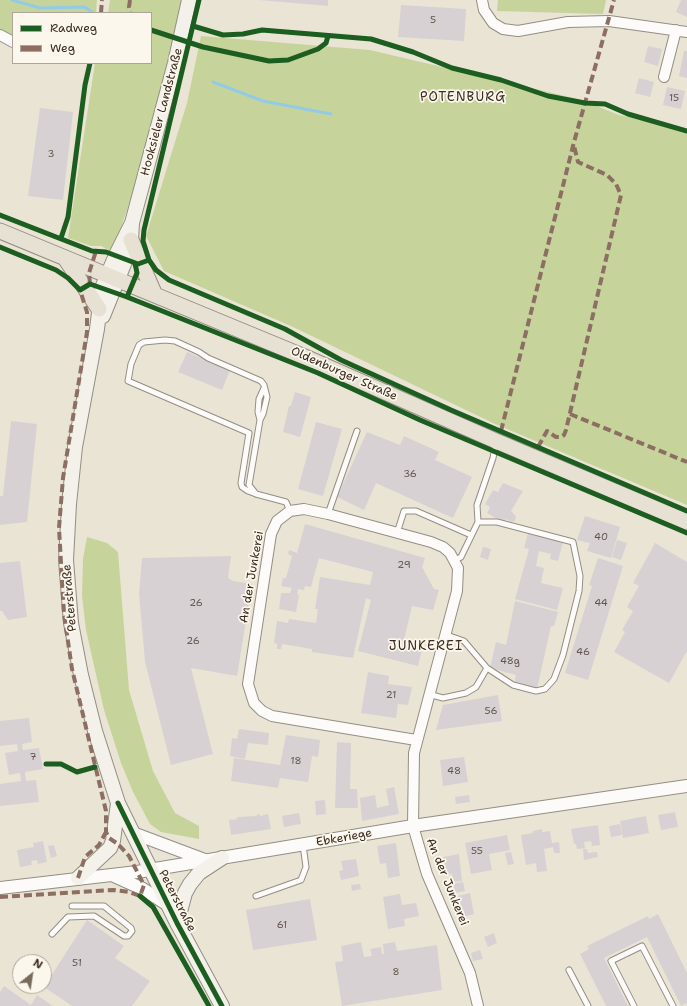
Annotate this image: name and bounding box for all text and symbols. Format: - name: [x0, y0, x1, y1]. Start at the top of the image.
- legend: [12, 12, 152, 64]
- house number: 5: [430, 14, 436, 26]
- text: Radweg: [50, 20, 97, 36]
- text: Weg: [50, 40, 75, 56]
- street label: Hooksieler Landstraße: [138, 46, 186, 178]
- district label: POTENBURG: [420, 90, 506, 106]
- house number: 15: [669, 92, 679, 104]
- house number: 3: [48, 148, 54, 160]
- street label: Oldenburger Straße: [288, 344, 400, 404]
- house number: 36: [403, 468, 417, 480]
- street label: An der Junkerei: [237, 530, 267, 624]
- house number: 40: [594, 531, 608, 543]
- house number: 29: [397, 559, 411, 571]
- street label: Peterstraße: [60, 564, 80, 632]
- house number: 26: [189, 597, 203, 609]
- house number: 44: [594, 597, 608, 609]
- house number: 26: [186, 635, 200, 647]
- district label: JUNKEREI: [389, 639, 463, 655]
- house number: 46: [576, 646, 590, 658]
- house number: 48g: [500, 655, 520, 667]
- house number: 21: [386, 689, 396, 701]
- house number: 56: [485, 705, 497, 717]
- house number: 7: [30, 751, 36, 763]
- house number: 18: [290, 755, 302, 767]
- house number: 48: [447, 765, 461, 777]
- street label: Ebkeriege: [315, 826, 373, 850]
- street label: An der Junkerei: [423, 836, 471, 928]
- house number: 55: [471, 845, 483, 857]
- street label: Peterstraße: [155, 868, 199, 934]
- house number: 61: [277, 919, 287, 931]
- north arrow: [12, 954, 52, 994]
- text: N: [30, 955, 45, 973]
- house number: 51: [72, 957, 82, 969]
- house number: 8: [393, 966, 399, 978]

